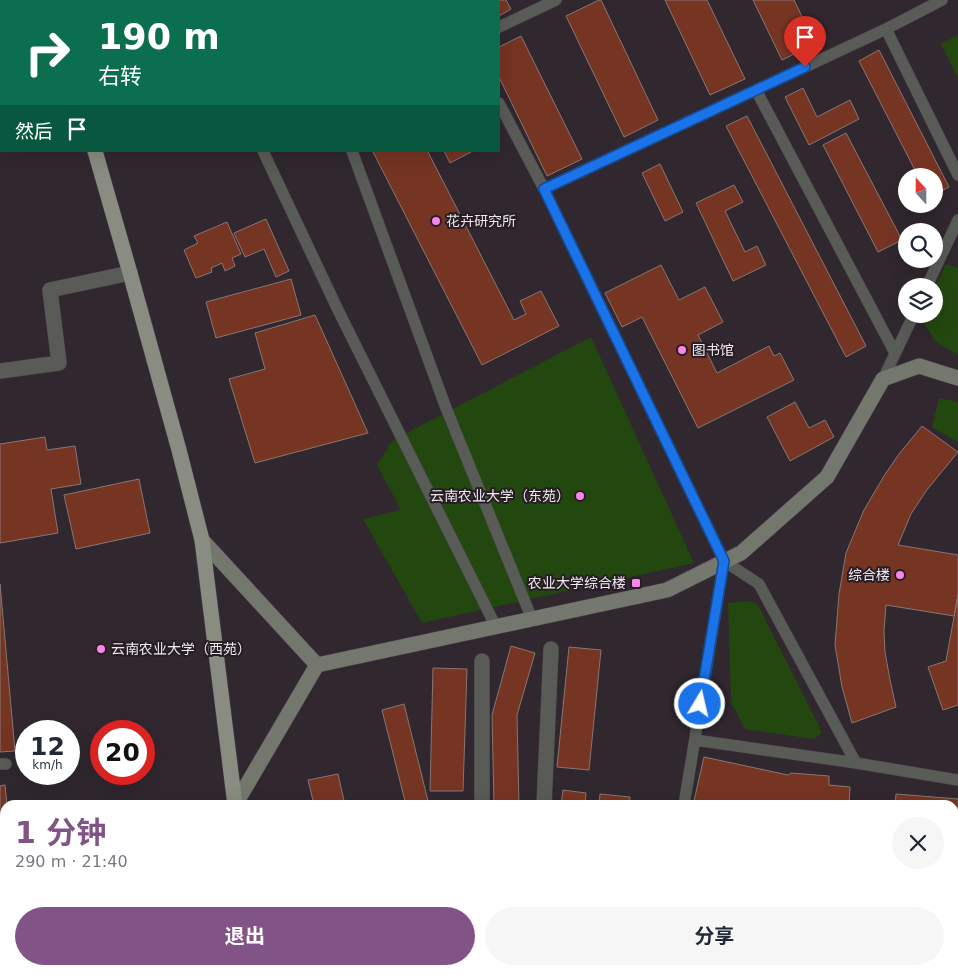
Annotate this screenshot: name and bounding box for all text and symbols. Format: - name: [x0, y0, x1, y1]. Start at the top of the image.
- pin: [784, 16, 826, 67]
- text: 190 m: [98, 17, 220, 57]
- icon: right: [15, 20, 80, 85]
- icon: arrive: [791, 23, 819, 51]
- text: 右转: [98, 64, 142, 89]
- icon: arrive: [63, 115, 91, 143]
- text: 然后: [15, 120, 53, 142]
- north arrow: [898, 168, 942, 212]
- map controls: [898, 168, 943, 323]
- place label: 花卉研究所: [446, 213, 516, 229]
- marker: 花卉研究所: [430, 215, 442, 227]
- button: search: [898, 223, 943, 268]
- button: layers: [898, 278, 943, 323]
- place label: 图书馆: [692, 342, 734, 358]
- marker: 图书馆: [676, 344, 688, 356]
- place label: 云南农业大学（东苑）: [430, 488, 570, 504]
- marker: 云南农业大学（东苑）: [574, 490, 586, 502]
- place label: 综合楼: [848, 567, 890, 583]
- marker: 综合楼: [894, 569, 906, 581]
- place label: 农业大学综合楼: [528, 575, 626, 591]
- marker: 农业大学综合楼: [630, 577, 642, 589]
- place label: 云南农业大学（西苑）: [111, 641, 251, 657]
- marker: 云南农业大学（西苑）: [95, 643, 107, 655]
- position arrow: [673, 677, 725, 729]
- speed limit sign: 20: [90, 720, 155, 785]
- text: 12: [30, 732, 65, 761]
- text: km/h: [32, 758, 63, 772]
- text: 1 分钟: [15, 815, 106, 850]
- button: close: [892, 817, 944, 869]
- text: 290 m · 21:40: [15, 852, 128, 871]
- button: 退出: [15, 907, 475, 965]
- button: 分享: [485, 907, 944, 965]

